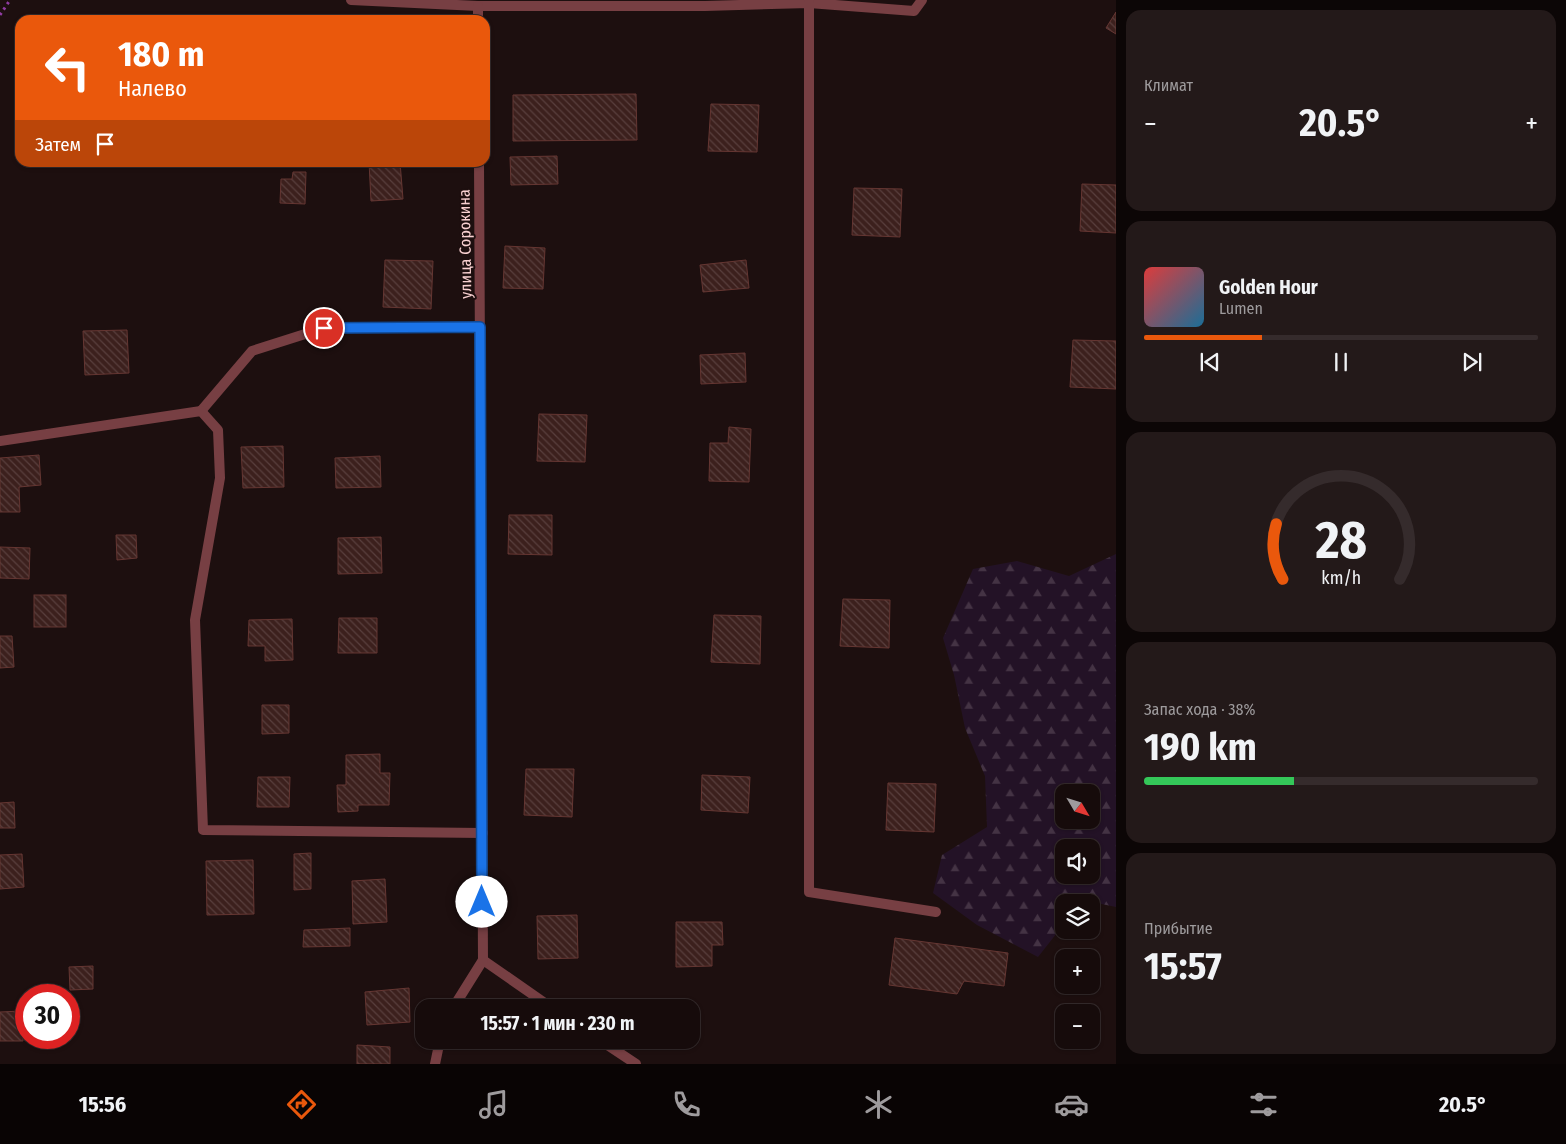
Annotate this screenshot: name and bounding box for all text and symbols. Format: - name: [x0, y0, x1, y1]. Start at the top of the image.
- text: 180 m: [118, 33, 204, 75]
- icon: left: [35, 35, 100, 100]
- text: Налево: [118, 75, 187, 102]
- text: Климат: [1144, 76, 1193, 95]
- text: 20.5°: [1299, 100, 1383, 146]
- text: −: [1144, 107, 1157, 140]
- text: +: [1525, 107, 1538, 140]
- icon: arrive: [91, 130, 119, 158]
- text: Затем: [35, 133, 81, 156]
- street label: улица Сорокина: [455, 189, 475, 299]
- text: Golden Hour: [1219, 276, 1318, 299]
- text: Lumen: [1219, 299, 1263, 318]
- pin: [303, 307, 345, 349]
- icon: arrive: [310, 314, 338, 342]
- icon: previous: [1196, 348, 1224, 376]
- icon: pause: [1327, 348, 1355, 376]
- icon: next: [1458, 348, 1486, 376]
- text: 28: [1314, 509, 1367, 572]
- text: km/h: [1321, 567, 1361, 589]
- text: Запас хода · 38%: [1144, 700, 1256, 719]
- text: 190 km: [1144, 724, 1257, 770]
- north arrow: [1055, 784, 1100, 829]
- map controls: [1055, 784, 1100, 1049]
- button: sound: [1055, 839, 1100, 884]
- position arrow: [455, 875, 507, 927]
- button: layers: [1055, 894, 1100, 939]
- text: Прибытие: [1144, 919, 1213, 938]
- text: 15:57: [1144, 943, 1222, 989]
- button: +: [1055, 949, 1100, 994]
- speed limit sign: 30: [15, 984, 80, 1049]
- button: −: [1055, 1004, 1100, 1049]
- text: 15:57 · 1 мин · 230 m: [481, 1012, 634, 1035]
- icon: directions: [284, 1087, 319, 1122]
- icon: music: [476, 1087, 511, 1122]
- icon: phone: [669, 1087, 704, 1122]
- icon: climate: [861, 1087, 896, 1122]
- icon: car: [1054, 1087, 1089, 1122]
- icon: filters: [1246, 1087, 1281, 1122]
- text: 15:56: [79, 1091, 126, 1118]
- text: 20.5°: [1439, 1091, 1487, 1118]

